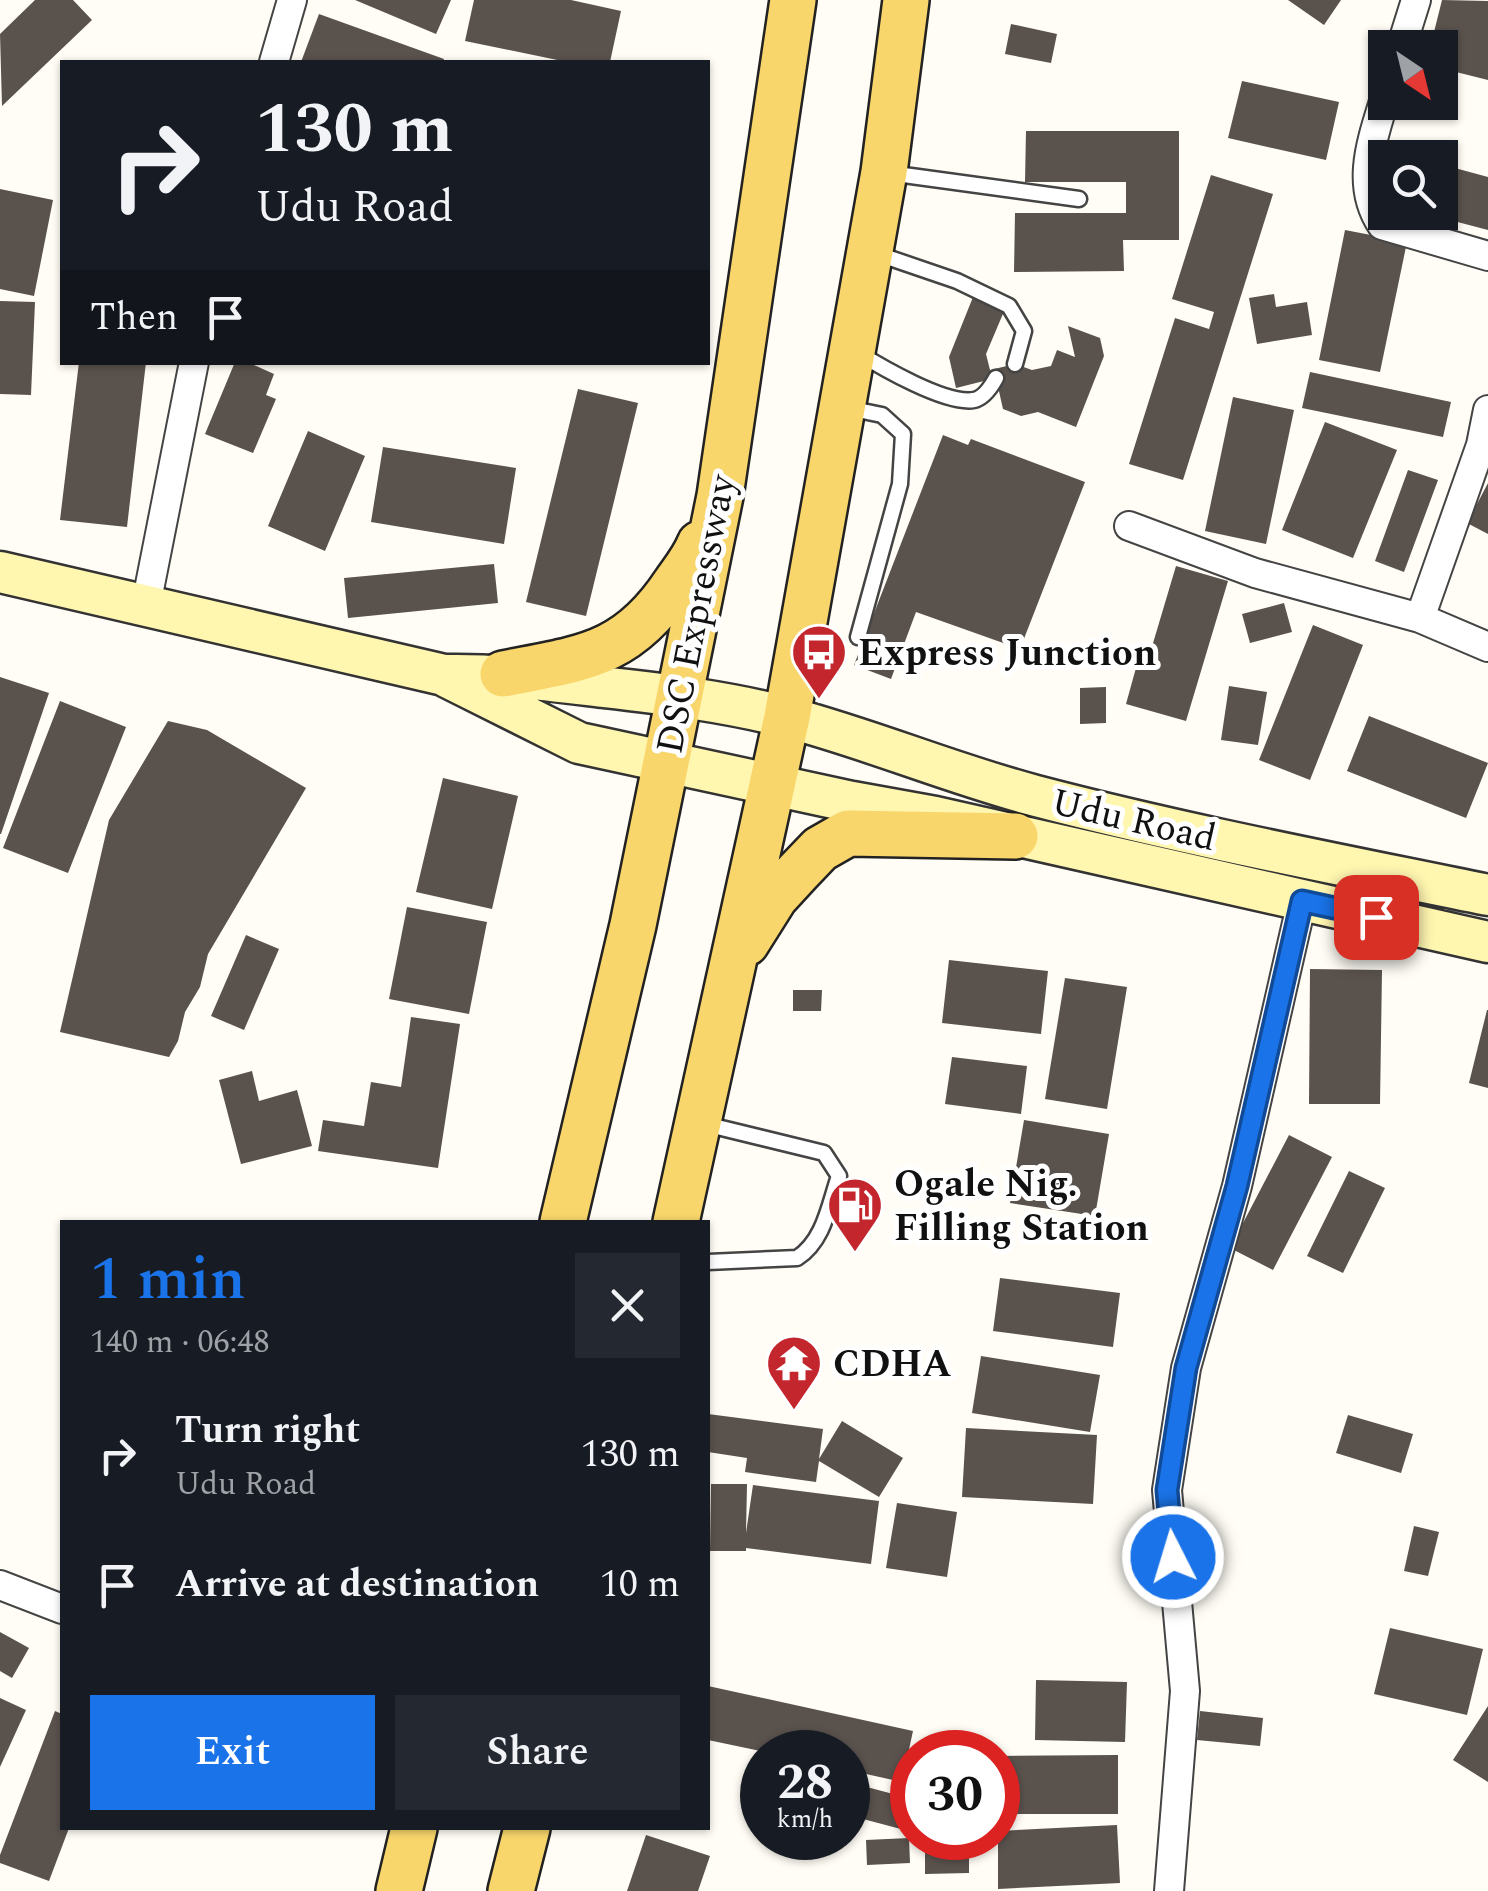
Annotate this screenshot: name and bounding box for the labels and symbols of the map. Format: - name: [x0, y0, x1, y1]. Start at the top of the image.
- north arrow: [1368, 30, 1458, 120]
- street label: DSC Expressway: [641, 468, 753, 759]
- bus stop icon: Express Junction: [789, 622, 849, 701]
- place label: Express Junction: [858, 625, 1156, 683]
- street label: Udu Road: [1045, 774, 1222, 868]
- pin: [1334, 875, 1419, 960]
- place label: Ogale Nig. Filling Station: [894, 1156, 1149, 1258]
- fuel station icon: Ogale Nig. Filling Station: [825, 1175, 885, 1254]
- temple icon: CDHA: [764, 1333, 824, 1412]
- place label: CDHA: [833, 1336, 952, 1394]
- position arrow: [1121, 1505, 1225, 1609]
- speed limit sign: 30: [890, 1730, 1020, 1860]

